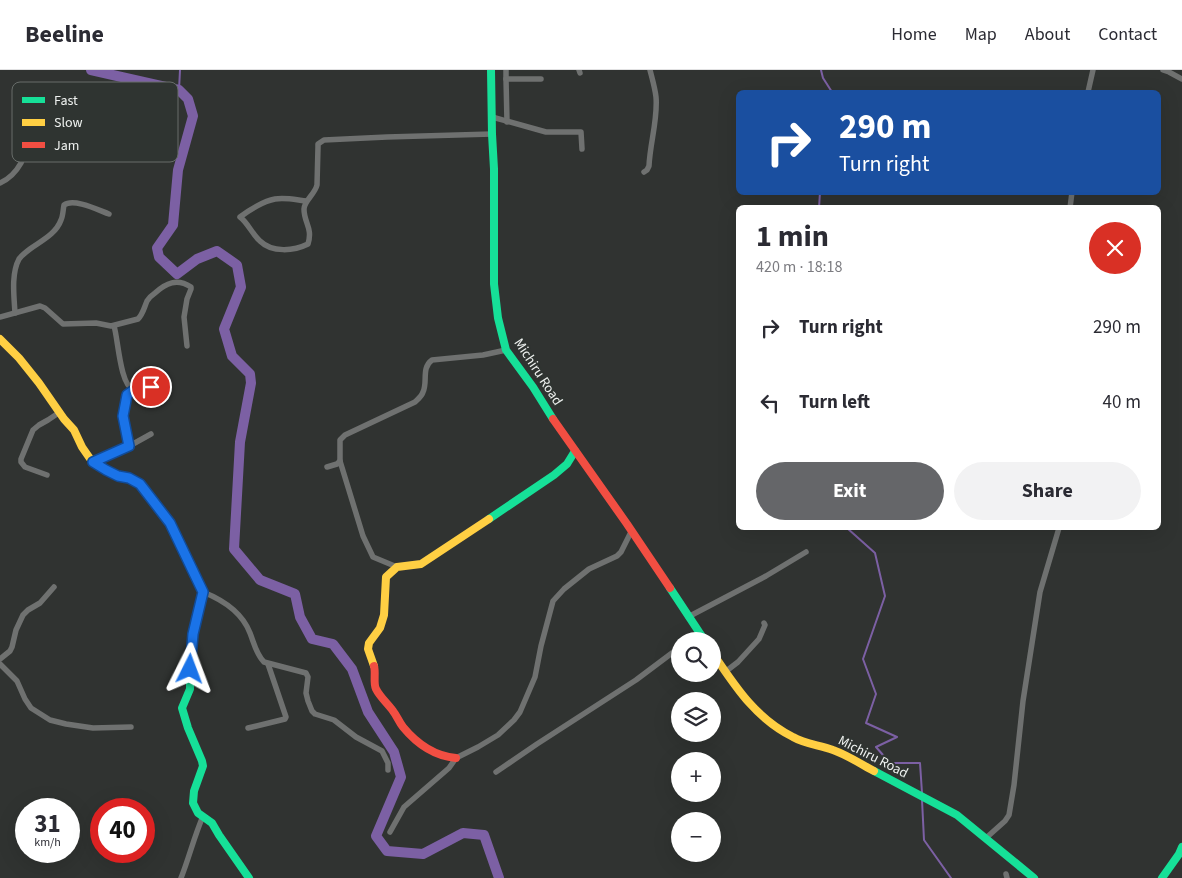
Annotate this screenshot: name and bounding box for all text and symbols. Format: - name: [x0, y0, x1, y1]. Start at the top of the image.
- text: Beeline: [25, 17, 104, 52]
- text: Home: [891, 22, 937, 47]
- text: Map: [965, 22, 997, 47]
- text: About: [1025, 22, 1070, 47]
- text: Contact: [1098, 22, 1157, 47]
- legend: [12, 82, 178, 162]
- text: Fast: [54, 91, 78, 111]
- text: 290 m: [839, 102, 931, 152]
- icon: right: [756, 110, 821, 175]
- text: Slow: [54, 113, 83, 133]
- text: Jam: [54, 136, 79, 156]
- text: Turn right: [839, 148, 929, 180]
- text: 1 min: [756, 215, 829, 258]
- button: close: [1089, 222, 1141, 274]
- text: 420 m · 18:18: [756, 256, 843, 278]
- icon: right: [756, 314, 784, 342]
- text: Turn right: [799, 314, 883, 341]
- text: 290 m: [1093, 314, 1141, 341]
- street label: Michiru Road: [509, 335, 567, 409]
- pin: [130, 366, 172, 408]
- icon: arrive: [137, 373, 165, 401]
- icon: left: [756, 389, 784, 417]
- text: Turn left: [799, 389, 870, 416]
- text: 40 m: [1103, 389, 1141, 416]
- button: Exit: [756, 462, 944, 520]
- button: Share: [954, 462, 1141, 520]
- map controls: [671, 632, 721, 862]
- button: search: [671, 632, 721, 682]
- position arrow: [163, 642, 215, 694]
- button: layers: [671, 692, 721, 742]
- street label: Michiru Road: [834, 731, 912, 783]
- button: +: [671, 752, 721, 802]
- speed limit sign: 40: [90, 798, 155, 863]
- text: 31: [34, 806, 61, 842]
- button: −: [671, 812, 721, 862]
- text: km/h: [34, 834, 61, 851]

